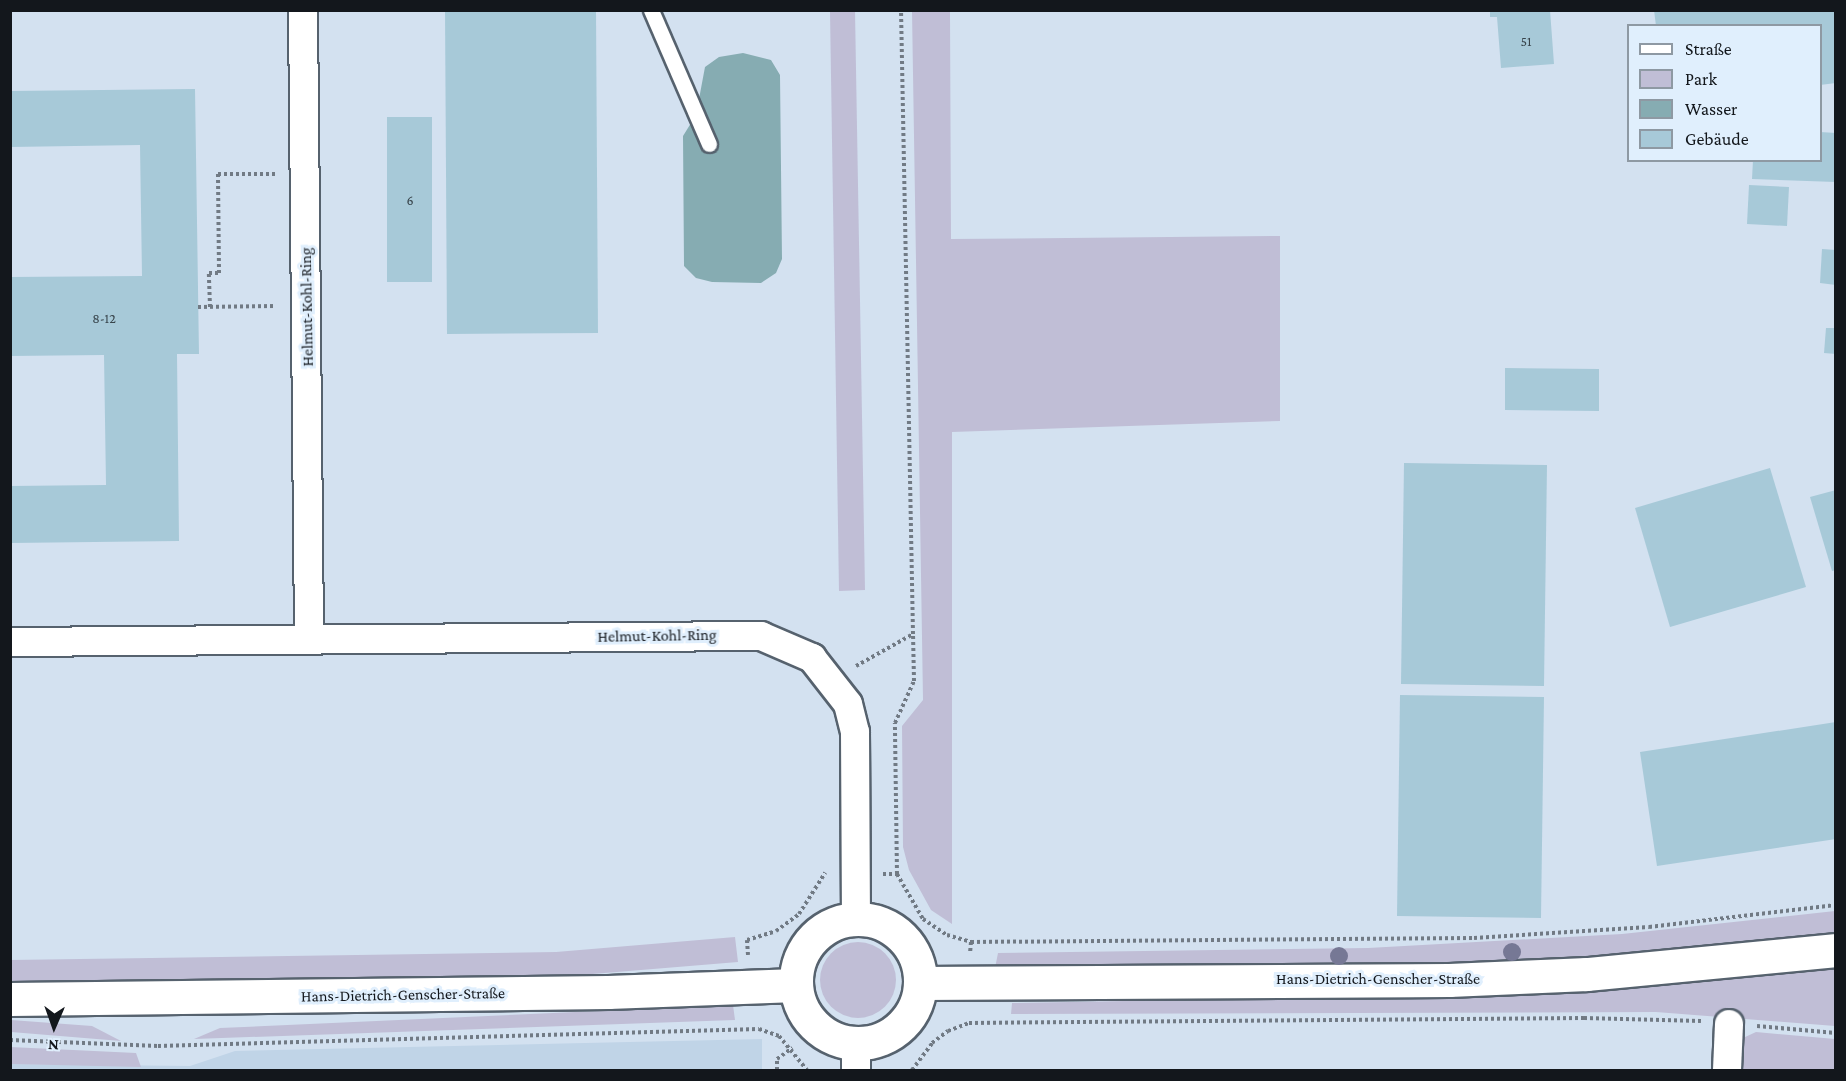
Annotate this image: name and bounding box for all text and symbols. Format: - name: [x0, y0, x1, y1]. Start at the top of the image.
- legend: [1627, 24, 1822, 162]
- house number: 51: [1520, 33, 1532, 49]
- text: Straße: [1685, 39, 1732, 59]
- text: Park: [1685, 69, 1717, 89]
- text: Wasser: [1685, 99, 1738, 119]
- text: Gebäude: [1685, 129, 1749, 149]
- house number: 6: [406, 192, 414, 208]
- street label: Helmut-Kohl-Ring: [296, 247, 318, 367]
- house number: 8-12: [92, 310, 116, 326]
- street label: Helmut-Kohl-Ring: [597, 625, 717, 647]
- street label: Hans-Dietrich-Genscher-Straße: [1276, 969, 1480, 989]
- street label: Hans-Dietrich-Genscher-Straße: [301, 984, 505, 1006]
- north arrow: [24, 997, 84, 1057]
- text: N: [48, 1037, 59, 1054]

